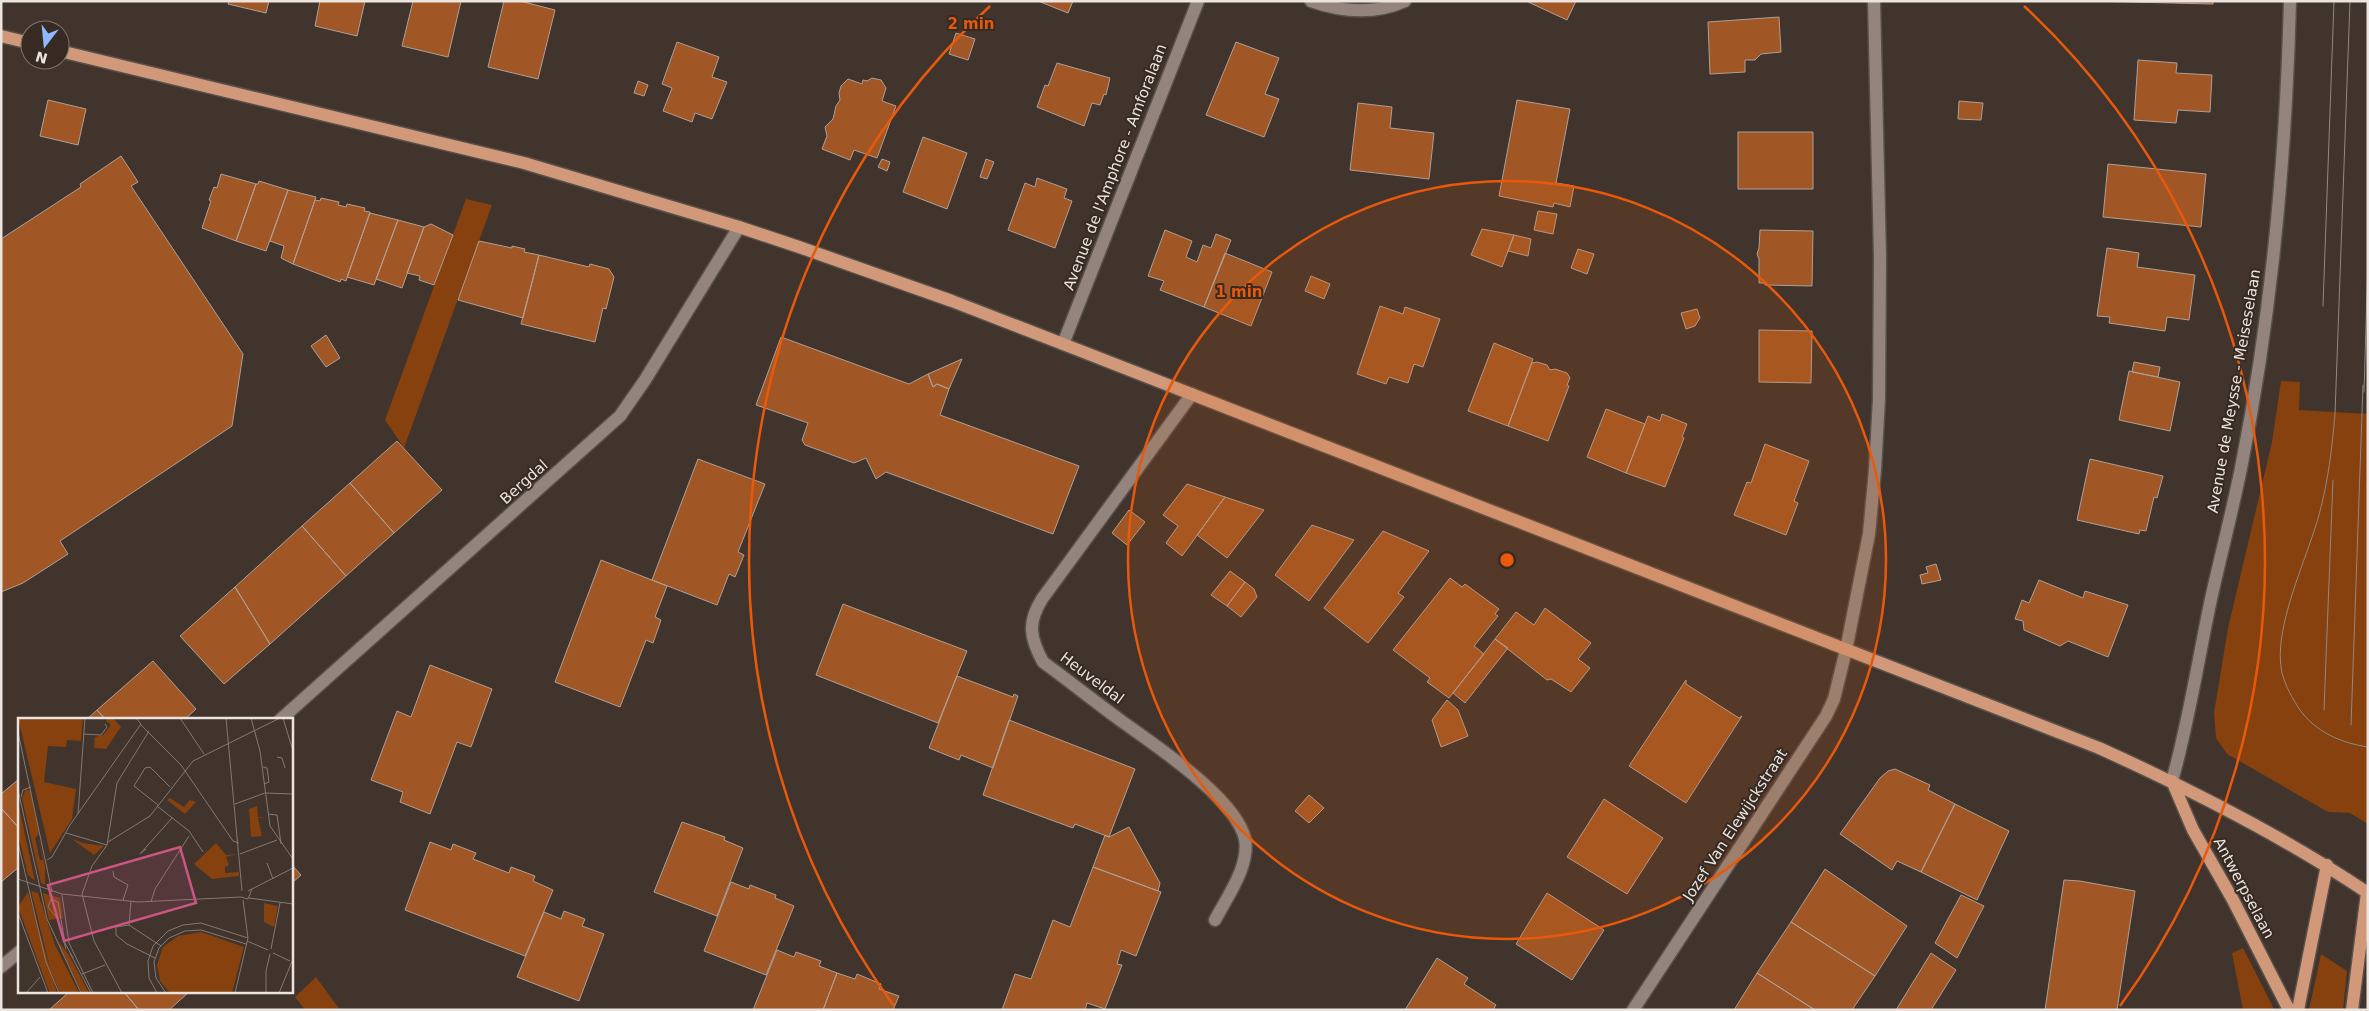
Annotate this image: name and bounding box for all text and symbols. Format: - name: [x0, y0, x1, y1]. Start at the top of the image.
- text: 2 min: [947, 15, 995, 33]
- north arrow: [20, 20, 70, 70]
- street label: Avenue de l'Amphore - Amforalaan: [1060, 41, 1170, 293]
- text: N: [34, 48, 49, 67]
- street label: Avenue de Meysse - Meiseselaan: [2204, 268, 2264, 514]
- text: 1 min: [1215, 283, 1263, 301]
- street label: Bergdal: [496, 456, 552, 508]
- centre of rings: [1498, 551, 1516, 569]
- street label: Heuveldal: [1057, 648, 1127, 708]
- inset map: [18, 718, 292, 994]
- street label: Jozef Van Elewijckstraat: [1678, 745, 1791, 905]
- street label: Antwerpselaan: [2210, 834, 2278, 942]

